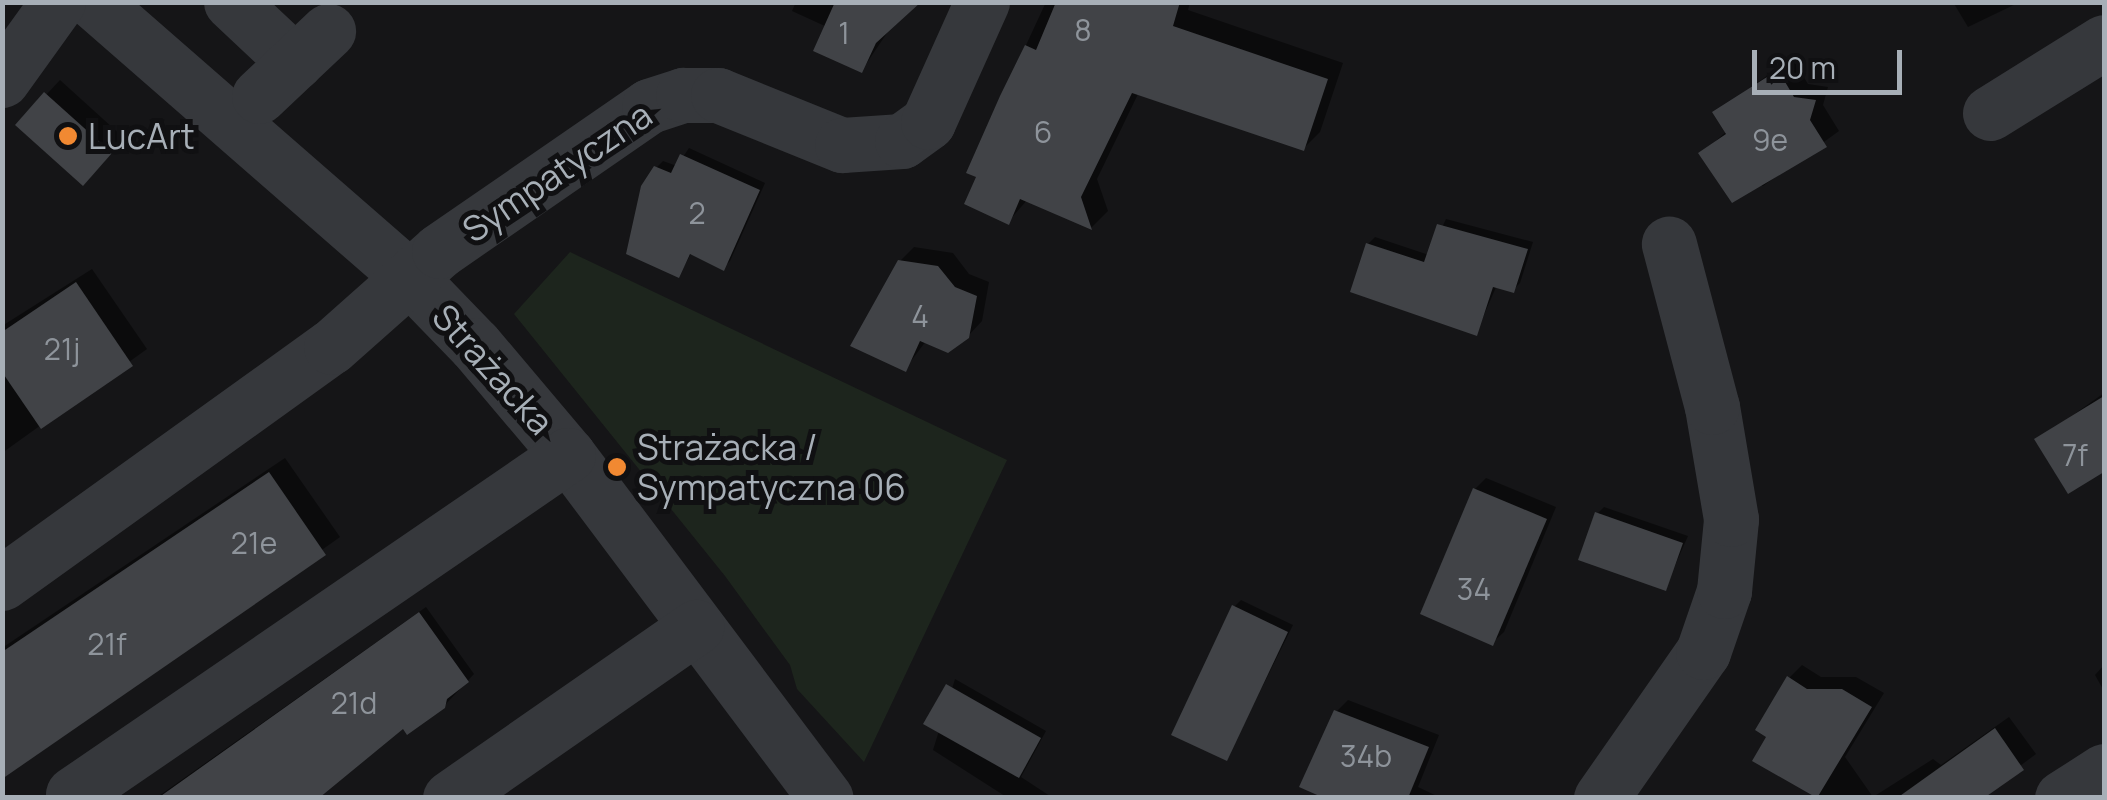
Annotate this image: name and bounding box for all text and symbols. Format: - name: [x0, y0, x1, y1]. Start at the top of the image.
- house number: 8: [1074, 12, 1092, 48]
- house number: 1: [838, 15, 850, 51]
- scale bar: [1757, 30, 1907, 92]
- text: 20 m: [1769, 47, 1836, 88]
- street label: Sympatyczna: [455, 93, 659, 251]
- house number: 6: [1034, 114, 1052, 150]
- place label: LucArt: [88, 115, 195, 157]
- house number: 9e: [1752, 122, 1788, 158]
- marker: LucArt: [57, 125, 79, 147]
- house number: 2: [688, 195, 706, 231]
- street label: Strażacka: [424, 295, 562, 443]
- house number: 4: [911, 298, 929, 334]
- house number: 21j: [44, 331, 80, 367]
- place label: Strażacka / Sympatyczna 06: [637, 426, 906, 508]
- house number: 7f: [2062, 437, 2088, 473]
- marker: Strażacka / Sympatyczna 06: [606, 456, 628, 478]
- house number: 21e: [231, 525, 277, 561]
- house number: 34: [1457, 571, 1491, 607]
- house number: 21f: [87, 626, 127, 662]
- house number: 21d: [331, 685, 377, 721]
- house number: 34b: [1340, 738, 1392, 774]

